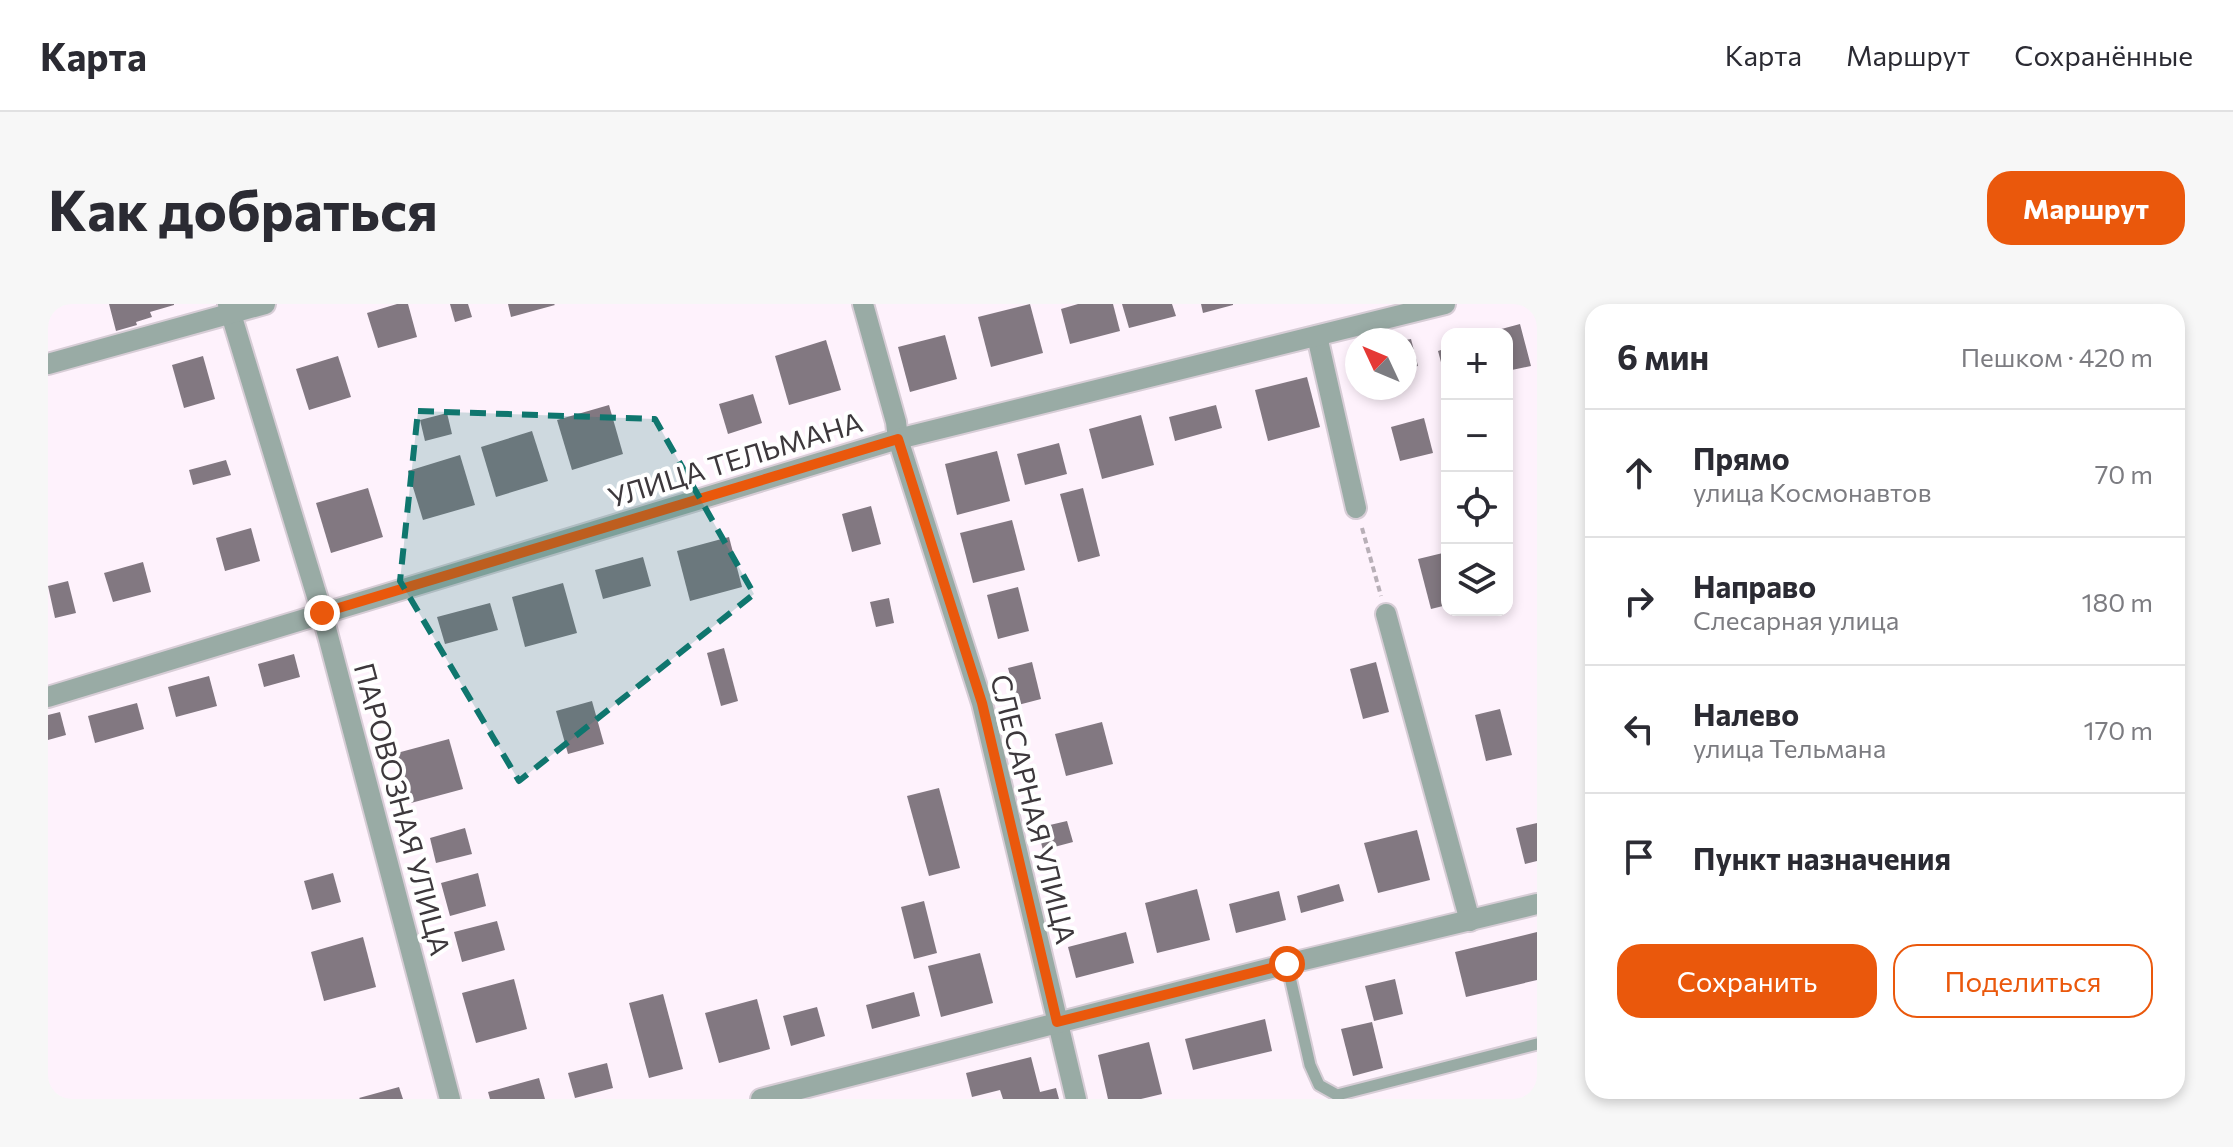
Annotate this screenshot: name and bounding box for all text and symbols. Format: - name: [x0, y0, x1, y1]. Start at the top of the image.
- text: Карта: [40, 32, 147, 79]
- text: Карта: [1725, 38, 1802, 72]
- text: Маршрут: [1846, 38, 1970, 72]
- text: Сохранённые: [2014, 38, 2193, 72]
- button: Маршрут: [1987, 171, 2185, 245]
- text: Как добраться: [48, 174, 438, 243]
- north arrow: [1345, 328, 1417, 400]
- map controls: [1441, 328, 1513, 616]
- button: +: [1441, 328, 1513, 400]
- text: 6 мин: [1617, 335, 1709, 377]
- text: Пешком · 420 m: [1961, 341, 2153, 372]
- button: −: [1441, 400, 1513, 472]
- street label: УЛИЦА ТЕЛЬМАНА: [604, 404, 866, 514]
- text: Прямо: [1693, 439, 1790, 476]
- icon: ahead: [1617, 451, 1661, 495]
- text: 70 m: [2095, 458, 2153, 489]
- button: locate: [1441, 472, 1513, 544]
- text: улица Космонавтов: [1693, 476, 1931, 507]
- button: layers: [1441, 544, 1513, 616]
- text: Направо: [1693, 567, 1816, 604]
- icon: right: [1617, 579, 1661, 623]
- text: 180 m: [2081, 586, 2153, 617]
- route end: [304, 595, 340, 631]
- text: Слесарная улица: [1693, 604, 1899, 635]
- street label: ПАРОВОЗНАЯ УЛИЦА: [348, 659, 458, 959]
- street label: СЛЕСАРНАЯ УЛИЦА: [984, 671, 1084, 947]
- text: Налево: [1693, 695, 1799, 732]
- icon: left: [1617, 707, 1661, 751]
- text: 170 m: [2084, 714, 2153, 745]
- text: улица Тельмана: [1693, 732, 1886, 763]
- icon: arrive: [1617, 835, 1661, 879]
- text: Пункт назначения: [1693, 839, 1951, 876]
- button: Сохранить: [1617, 944, 1877, 1018]
- button: Поделиться: [1893, 944, 2153, 1018]
- route start: [1269, 946, 1305, 982]

